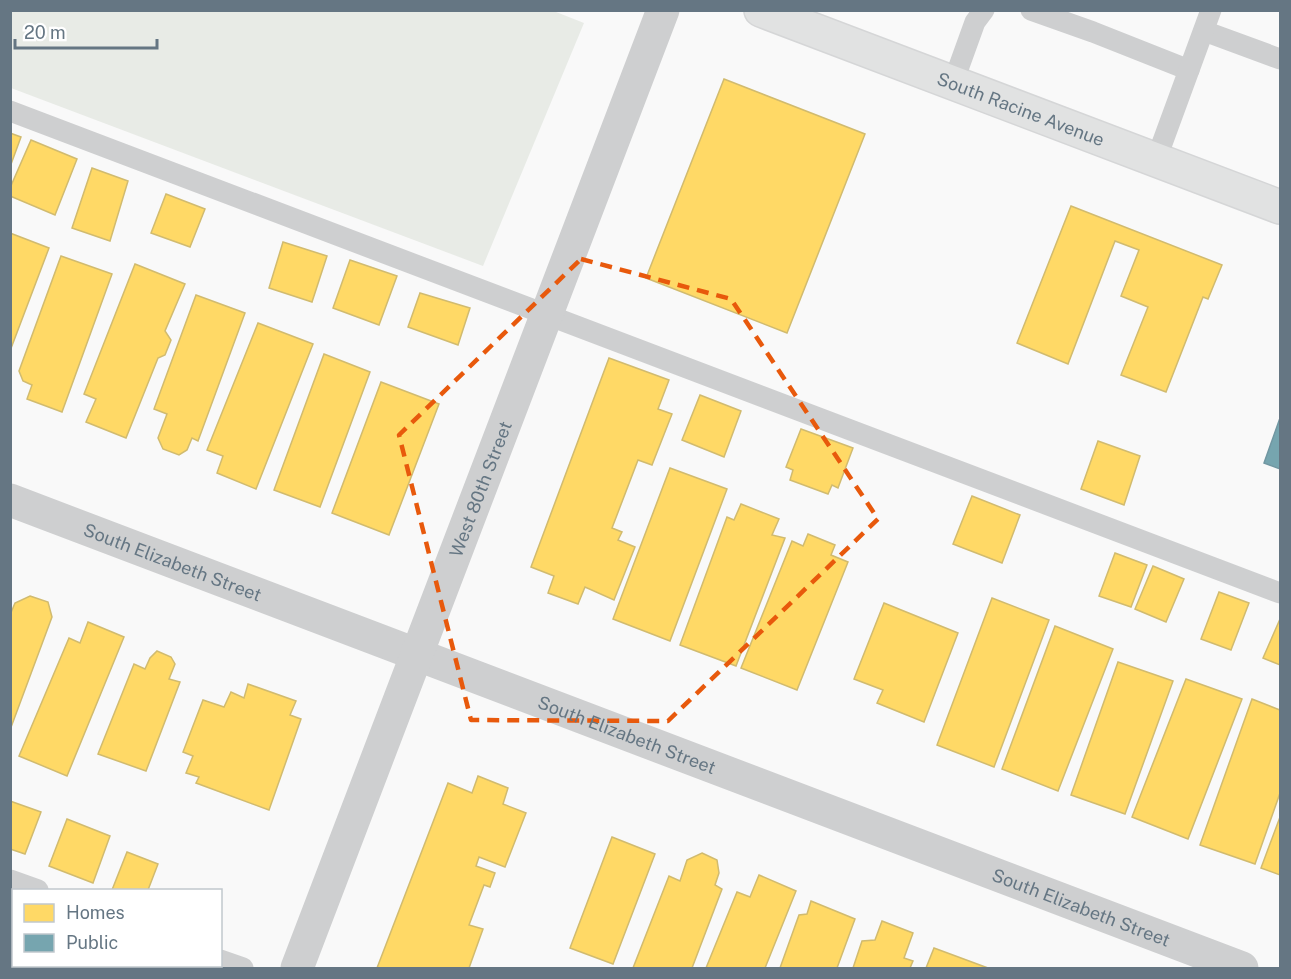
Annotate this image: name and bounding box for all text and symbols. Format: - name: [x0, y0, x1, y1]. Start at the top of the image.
- scale bar: [15, 12, 158, 50]
- text: 20 m: [24, 22, 66, 43]
- street label: South Racine Avenue: [934, 67, 1108, 150]
- street label: West 80th Street: [445, 418, 516, 560]
- street label: South Elizabeth Street: [81, 518, 265, 605]
- street label: South Elizabeth Street: [535, 691, 719, 778]
- street label: South Elizabeth Street: [989, 864, 1173, 950]
- legend: [12, 889, 222, 967]
- text: Homes: [66, 902, 125, 923]
- text: Public: [66, 932, 118, 953]

